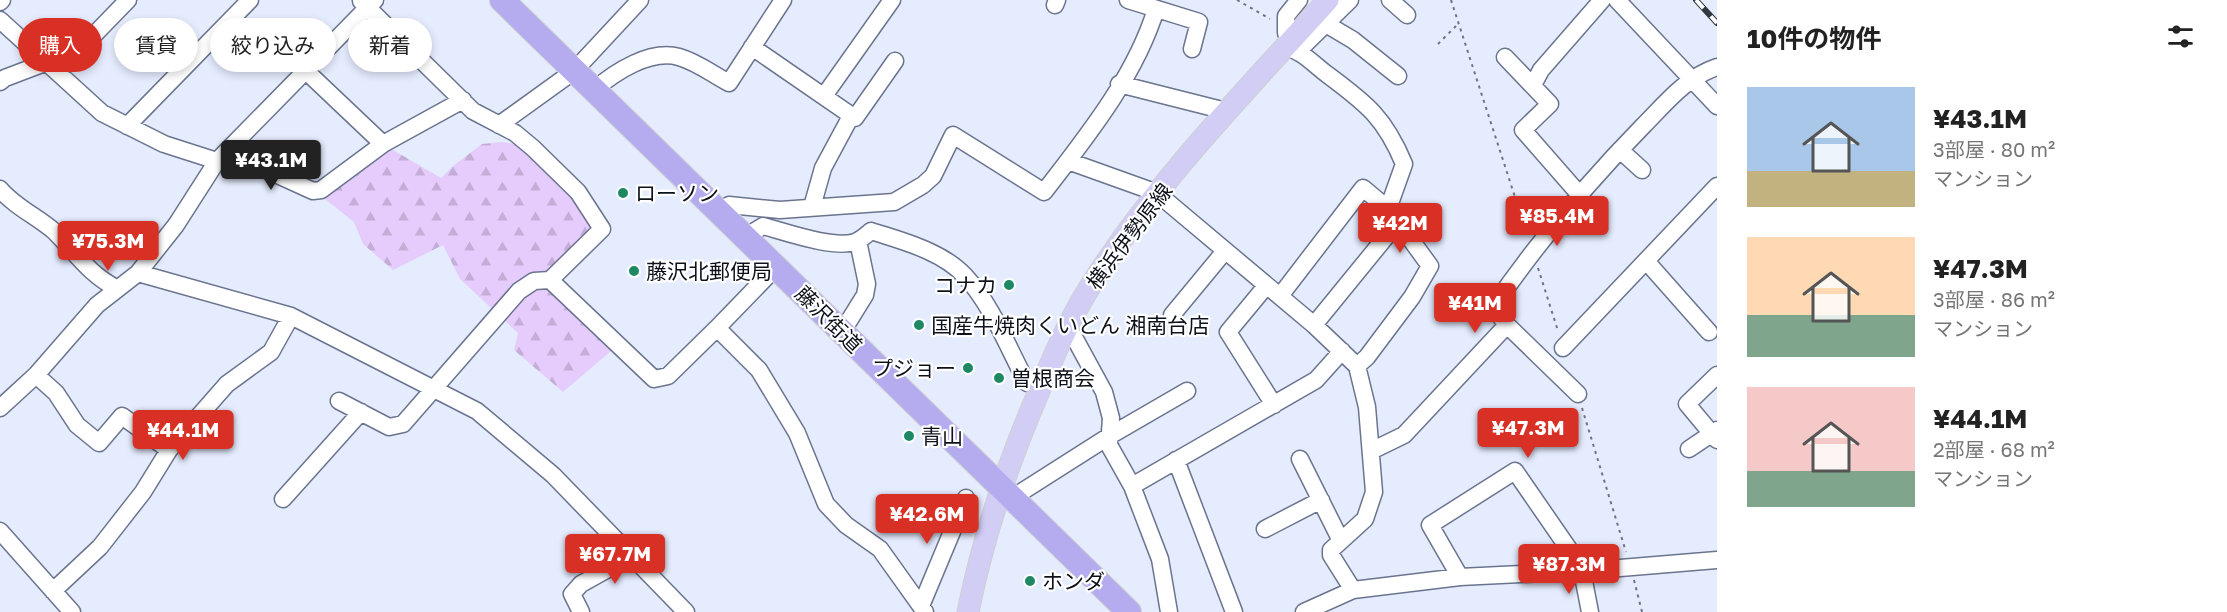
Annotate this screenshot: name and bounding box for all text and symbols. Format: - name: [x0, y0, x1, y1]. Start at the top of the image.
- chip: 購入: [18, 18, 102, 72]
- chip: 賃貸: [114, 18, 198, 72]
- chip: 絞り込み: [210, 18, 336, 72]
- chip: 新着: [348, 18, 432, 72]
- icon: filters: [2164, 20, 2197, 53]
- text: 10件の物件: [1747, 23, 1881, 54]
- text: ¥43.1M: [1933, 103, 2027, 134]
- icon: home: [1795, 111, 1867, 183]
- text: 3部屋 · 80 m²: [1933, 137, 2055, 161]
- pin: ¥43.1M: [222, 140, 320, 191]
- text: ¥43.1M: [235, 147, 307, 171]
- text: マンション: [1933, 166, 2033, 190]
- street label: 横浜伊勢原線: [1081, 178, 1177, 294]
- place label: ローソン: [635, 180, 719, 206]
- marker: ローソン: [616, 186, 630, 200]
- pin: ¥85.4M: [1508, 196, 1606, 247]
- pin: ¥42M: [1364, 203, 1436, 254]
- text: ¥85.4M: [1520, 203, 1594, 227]
- text: ¥42M: [1372, 210, 1428, 234]
- pin: ¥75.3M: [59, 221, 157, 272]
- text: ¥75.3M: [72, 228, 144, 252]
- text: ¥47.3M: [1933, 253, 2028, 284]
- place label: 藤沢北郵便局: [646, 258, 772, 284]
- icon: home: [1795, 261, 1867, 333]
- marker: 藤沢北郵便局: [627, 264, 641, 278]
- place label: コナカ: [934, 272, 997, 298]
- marker: コナカ: [1002, 278, 1016, 292]
- street label: 藤沢街道: [790, 280, 868, 358]
- pin: ¥41M: [1439, 283, 1511, 334]
- text: 3部屋 · 86 m²: [1933, 287, 2055, 311]
- text: ¥41M: [1448, 290, 1502, 314]
- place label: 国産牛焼肉くいどん 湘南台店: [931, 312, 1209, 338]
- text: マンション: [1933, 316, 2033, 340]
- marker: 国産牛焼肉くいどん 湘南台店: [912, 318, 926, 332]
- place label: プジョー: [872, 355, 956, 381]
- marker: プジョー: [961, 361, 975, 375]
- place label: 曽根商会: [1011, 365, 1095, 391]
- marker: 曽根商会: [992, 371, 1006, 385]
- text: ¥44.1M: [1933, 403, 2028, 434]
- pin: ¥47.3M: [1479, 408, 1577, 459]
- pin: ¥44.1M: [134, 410, 232, 461]
- icon: home: [1795, 411, 1867, 483]
- text: ¥47.3M: [1492, 415, 1565, 439]
- text: ¥44.1M: [147, 417, 219, 441]
- place label: 青山: [921, 423, 963, 449]
- marker: 青山: [902, 429, 916, 443]
- text: 2部屋 · 68 m²: [1933, 437, 2055, 461]
- text: マンション: [1933, 466, 2033, 490]
- pin: ¥42.6M: [878, 494, 976, 545]
- text: ¥42.6M: [890, 501, 964, 525]
- pin: ¥67.7M: [566, 534, 664, 585]
- text: ¥67.7M: [579, 541, 651, 565]
- pin: ¥87.3M: [1520, 544, 1618, 595]
- text: ¥87.3M: [1532, 551, 1606, 575]
- place label: ホンダ: [1042, 568, 1105, 594]
- marker: ホンダ: [1023, 574, 1037, 588]

